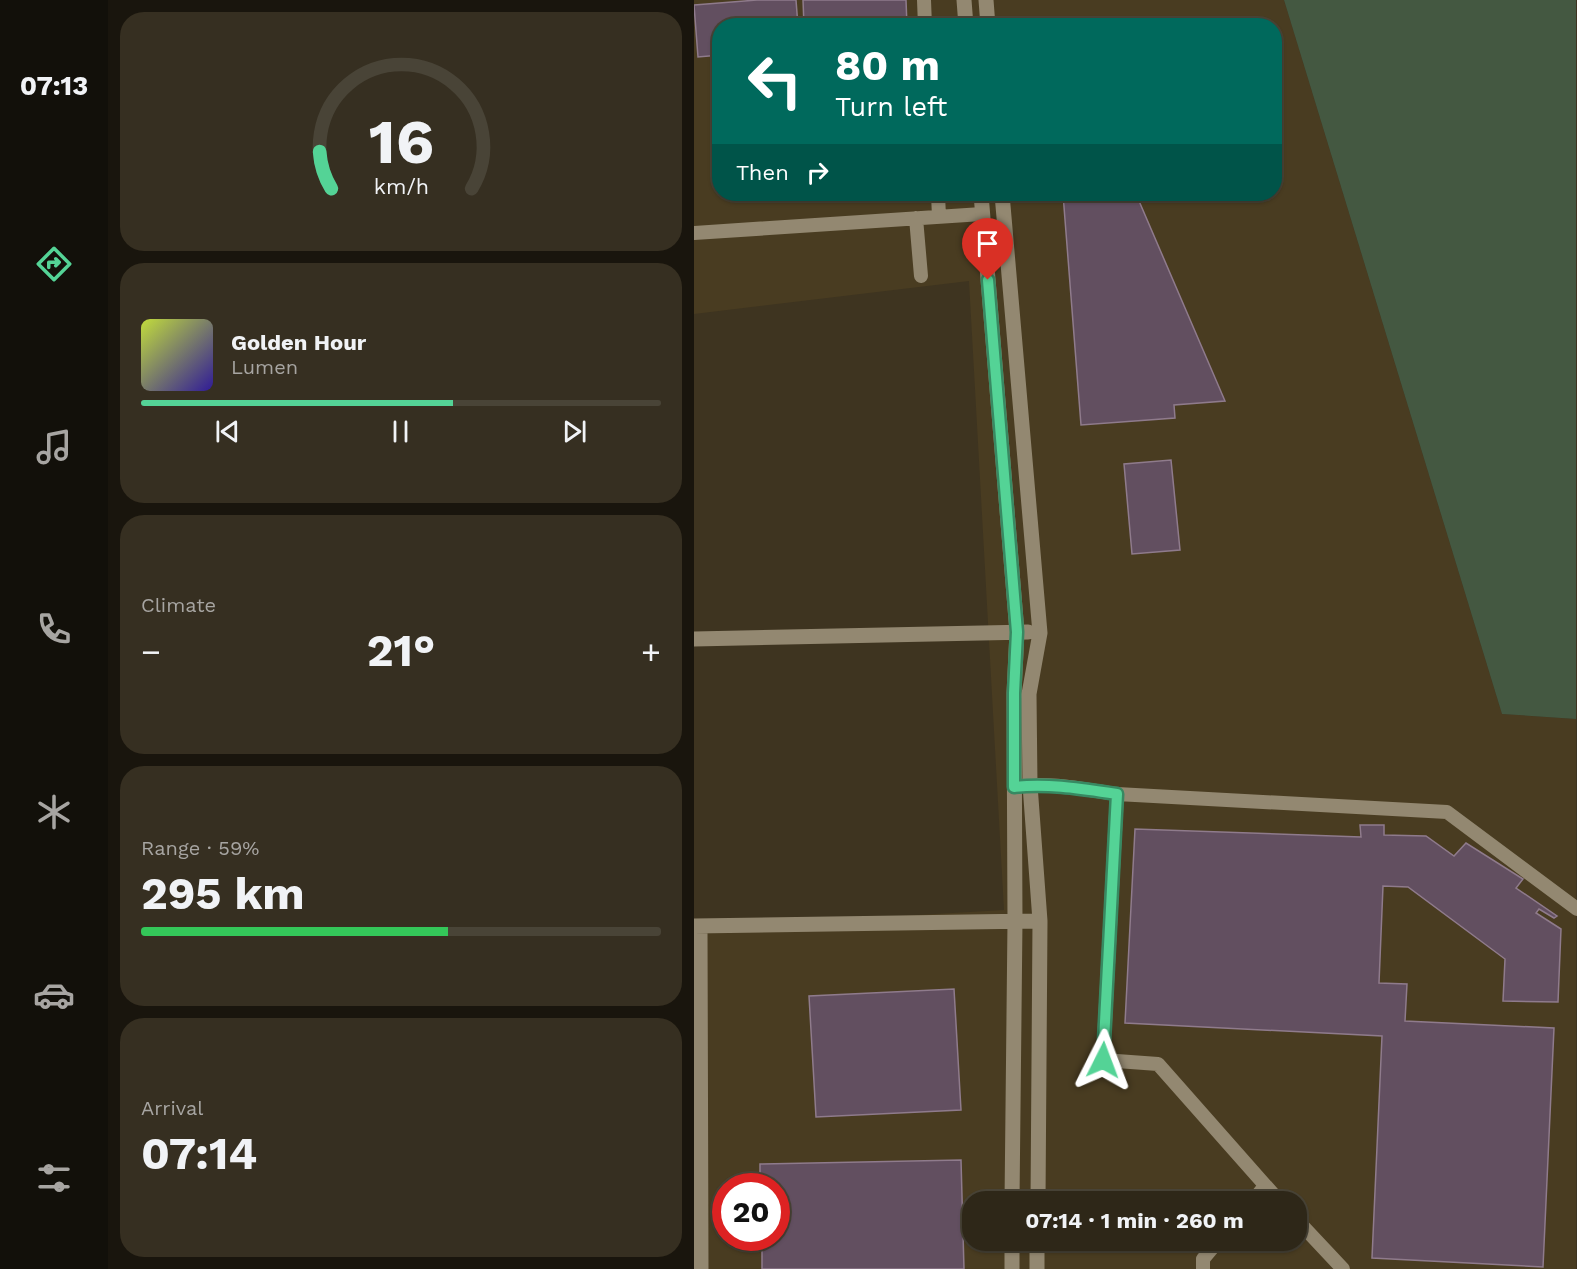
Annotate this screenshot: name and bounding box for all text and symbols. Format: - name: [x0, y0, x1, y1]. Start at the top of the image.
- text: 80 m: [835, 41, 940, 90]
- icon: left: [736, 42, 814, 120]
- text: 07:13: [20, 70, 88, 102]
- text: Turn left: [835, 91, 947, 123]
- text: 16: [368, 105, 434, 178]
- icon: right: [801, 156, 834, 189]
- text: Then: [736, 160, 789, 185]
- text: km/h: [373, 174, 429, 199]
- pin: [962, 218, 1013, 280]
- icon: arrive: [971, 227, 1004, 260]
- icon: directions: [33, 243, 75, 285]
- text: Golden Hour: [231, 330, 366, 355]
- text: Lumen: [231, 355, 298, 379]
- icon: previous: [211, 415, 244, 448]
- icon: pause: [384, 415, 417, 448]
- icon: next: [558, 415, 591, 448]
- icon: music: [33, 426, 75, 468]
- text: Climate: [141, 593, 216, 617]
- icon: phone: [33, 608, 75, 650]
- text: 21°: [367, 624, 435, 677]
- text: −: [141, 632, 161, 671]
- text: +: [641, 632, 661, 671]
- icon: climate: [33, 791, 75, 833]
- text: Range · 59%: [141, 836, 259, 860]
- text: 295 km: [141, 867, 305, 920]
- icon: car: [33, 974, 75, 1016]
- position arrow: [1071, 1028, 1135, 1092]
- text: Arrival: [141, 1096, 203, 1120]
- text: 07:14: [141, 1127, 257, 1180]
- icon: filters: [33, 1157, 75, 1199]
- speed limit sign: 20: [712, 1173, 790, 1251]
- text: 07:14 · 1 min · 260 m: [1025, 1208, 1244, 1233]

